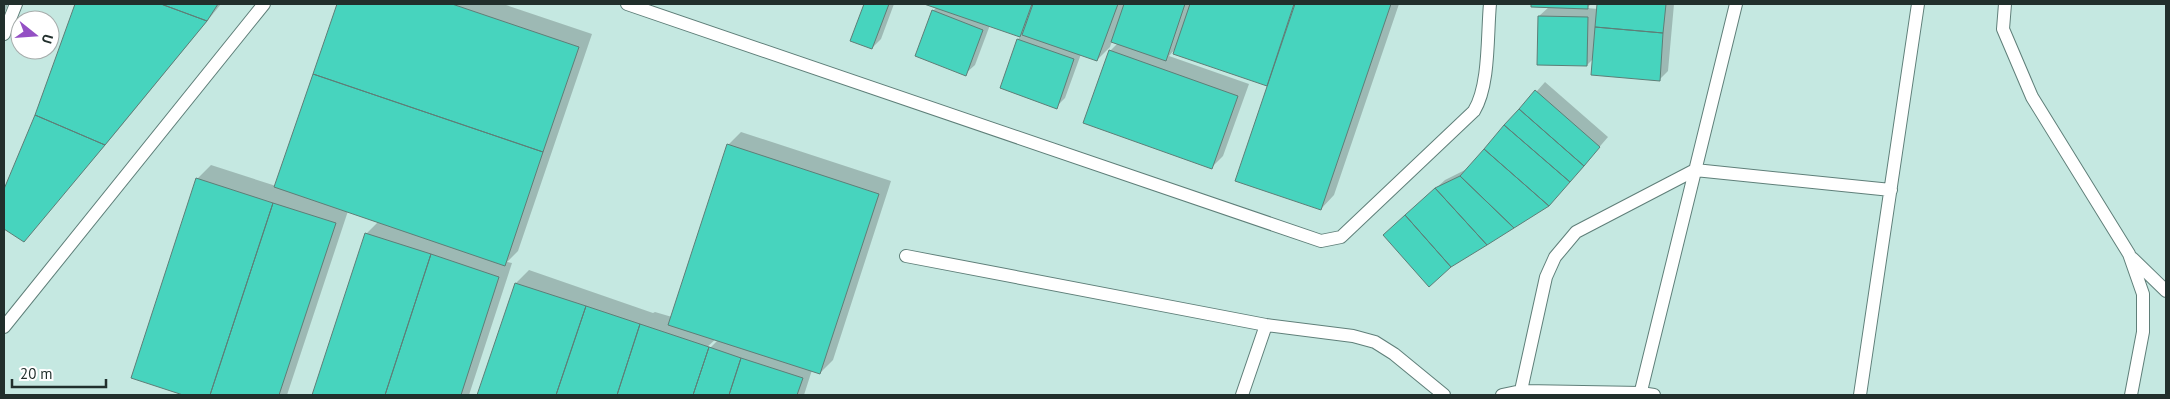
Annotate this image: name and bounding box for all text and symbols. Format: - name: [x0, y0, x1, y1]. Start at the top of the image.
- north arrow: [10, 10, 60, 60]
- text: U: [38, 32, 57, 46]
- scale bar: [12, 356, 106, 388]
- text: 20 m: [20, 364, 53, 383]

